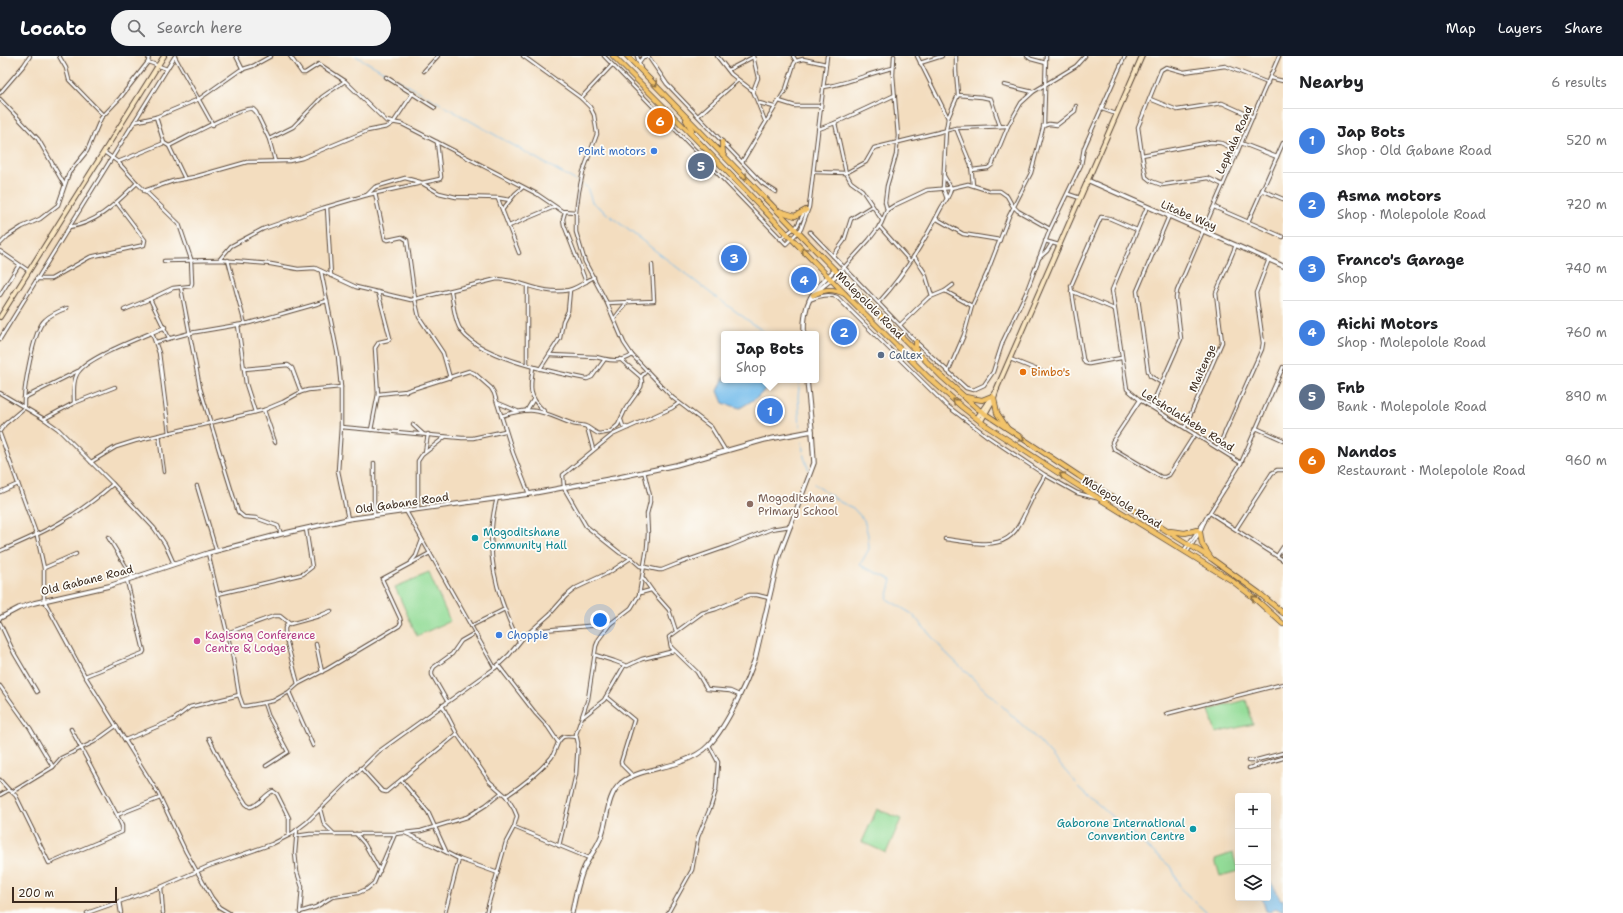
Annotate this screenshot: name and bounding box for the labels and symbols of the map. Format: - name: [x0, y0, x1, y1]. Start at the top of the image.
- one-way arrow: [650, 79, 657, 87]
- street label: Lephala Road: [1213, 104, 1256, 177]
- pin: 6: [647, 106, 673, 136]
- place label: Point motors: [578, 144, 646, 159]
- marker: Point motors: [649, 146, 659, 156]
- pin: 5: [688, 151, 714, 181]
- one-way arrow: [740, 173, 748, 180]
- street label: Litabe Way: [1158, 197, 1219, 234]
- pin: 3: [721, 243, 747, 273]
- one-way arrow: [801, 247, 809, 255]
- pin: 4: [791, 265, 817, 295]
- street label: Molepolole Road: [833, 268, 907, 342]
- pin: 2: [831, 317, 857, 347]
- street label: Maitenge: [1185, 342, 1220, 394]
- place label: Caltex: [889, 348, 922, 363]
- marker: Caltex: [876, 350, 886, 360]
- place label: Bimbo's: [1031, 365, 1070, 380]
- marker: Bimbo's: [1018, 367, 1028, 377]
- street label: Letsholathebe Road: [1138, 386, 1237, 455]
- pin: 1: [757, 396, 783, 426]
- one-way arrow: [953, 399, 960, 406]
- one-way arrow: [1018, 434, 1025, 442]
- one-way arrow: [1059, 472, 1066, 480]
- street label: Molepolole Road: [1079, 473, 1164, 532]
- street label: Old Gabane Road: [354, 489, 450, 518]
- place label: Mogoditshane Primary School: [758, 491, 838, 519]
- marker: Mogoditshane Primary School: [745, 499, 755, 509]
- place label: Mogoditshane Community Hall: [483, 525, 568, 553]
- marker: Mogoditshane Community Hall: [470, 533, 480, 543]
- street label: Old Gabane Road: [39, 562, 135, 599]
- one-way arrow: [1251, 596, 1259, 603]
- your location: [590, 610, 610, 630]
- place label: Kagisong Conference Centre & Lodge: [205, 628, 315, 656]
- place label: Choppie: [507, 628, 548, 643]
- marker: Choppie: [494, 630, 504, 640]
- marker: Kagisong Conference Centre & Lodge: [192, 636, 202, 646]
- place label: Gaborone International Convention Centre: [1057, 816, 1186, 844]
- marker: Gaborone International Convention Centre: [1188, 824, 1198, 834]
- scale bar: [12, 885, 117, 904]

